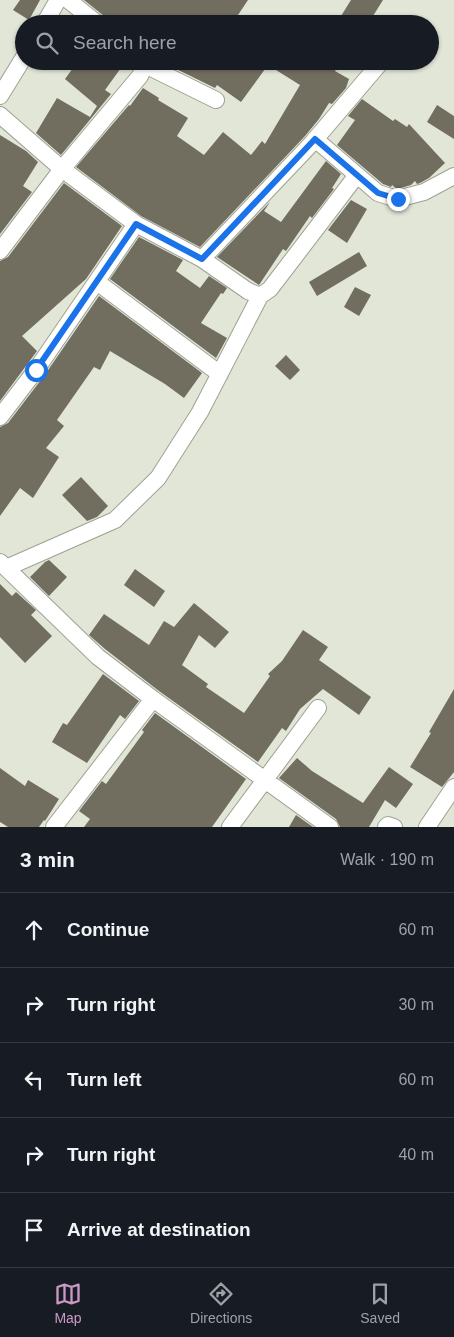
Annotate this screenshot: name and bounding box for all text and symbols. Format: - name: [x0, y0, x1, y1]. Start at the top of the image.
- search box: [15, 15, 439, 70]
- icon: search: [33, 29, 61, 57]
- text: Search here: [73, 32, 177, 53]
- route end: [387, 188, 410, 211]
- route start: [25, 359, 48, 382]
- text: 3 min: [20, 848, 75, 871]
- text: Walk · 190 m: [340, 851, 434, 868]
- icon: ahead: [20, 916, 48, 944]
- text: Continue: [67, 919, 149, 940]
- text: 60 m: [398, 921, 434, 938]
- icon: right: [20, 991, 48, 1019]
- text: Turn right: [67, 994, 155, 1015]
- text: 30 m: [398, 996, 434, 1013]
- icon: left: [20, 1066, 48, 1094]
- text: Turn left: [67, 1069, 142, 1090]
- text: 60 m: [398, 1071, 434, 1088]
- icon: right: [20, 1141, 48, 1169]
- text: Turn right: [67, 1144, 155, 1165]
- text: 40 m: [398, 1146, 434, 1163]
- icon: arrive: [20, 1216, 48, 1244]
- text: Arrive at destination: [67, 1219, 251, 1240]
- tab: Map: [54, 1280, 82, 1326]
- tab: Directions: [190, 1280, 252, 1326]
- tab: Saved: [360, 1280, 400, 1326]

